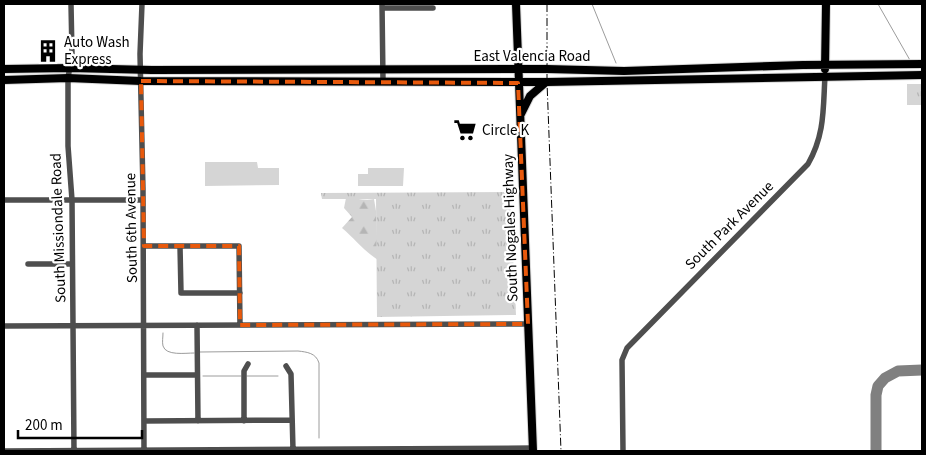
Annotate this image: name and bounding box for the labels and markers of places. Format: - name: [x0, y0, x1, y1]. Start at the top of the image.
- place label: Auto Wash Express: [64, 32, 130, 70]
- building icon: Auto Wash Express: [35, 38, 61, 64]
- supermarket icon: Circle K: [452, 117, 478, 143]
- place label: Circle K: [482, 120, 529, 141]

